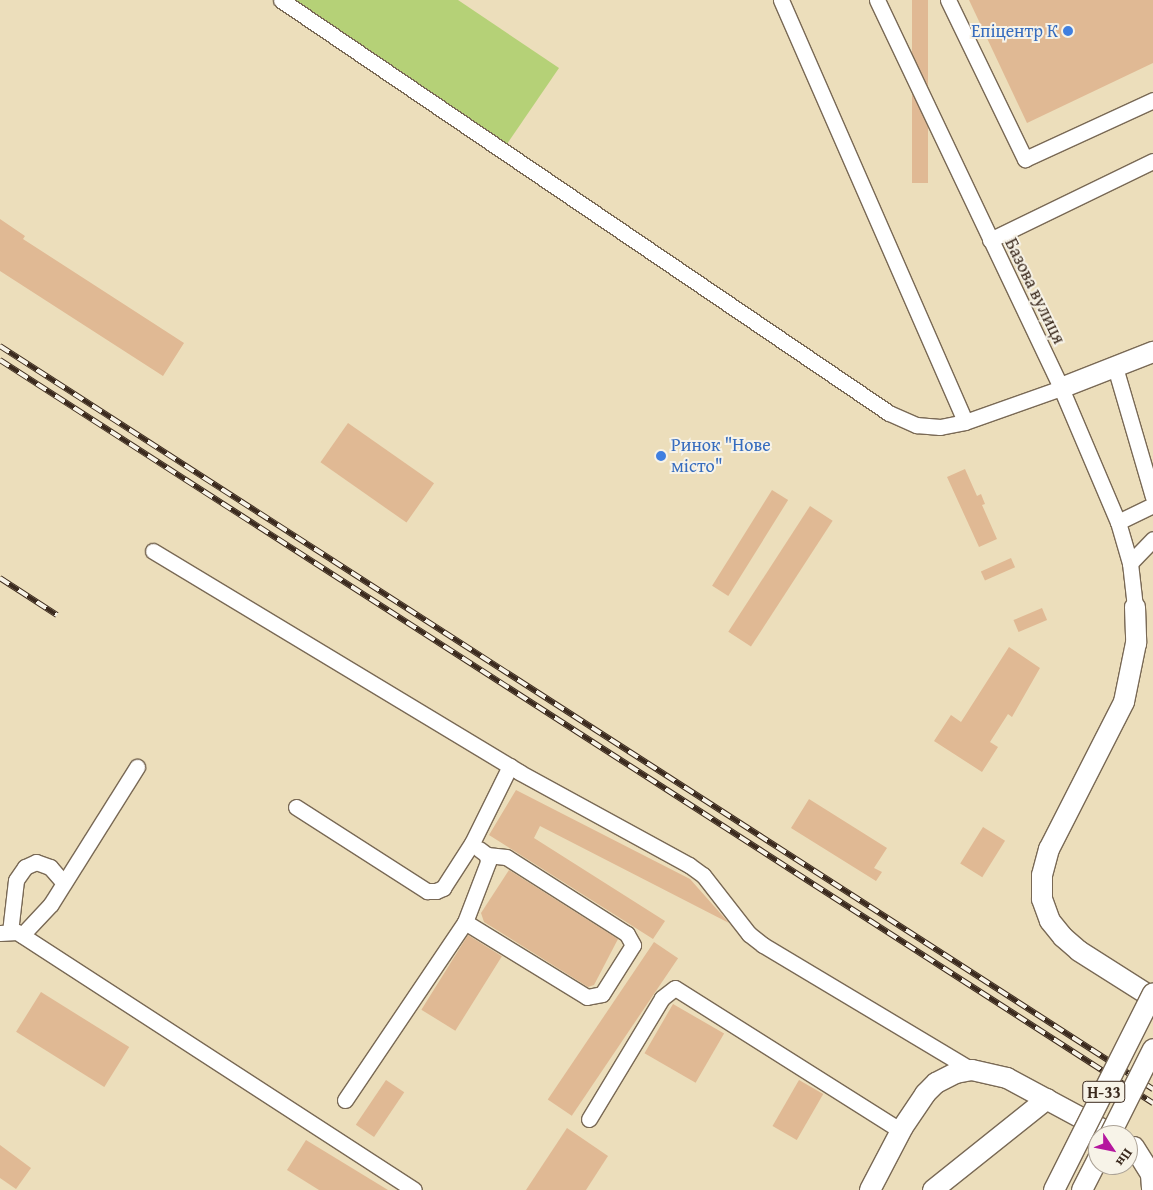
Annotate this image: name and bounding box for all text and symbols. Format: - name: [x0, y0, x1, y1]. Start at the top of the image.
- place label: Епіцентр К: [971, 20, 1058, 42]
- marker: Епіцентр К: [1062, 25, 1074, 37]
- street label: Базова вулиця: [1000, 235, 1070, 347]
- place label: Ринок "Нове місто": [671, 435, 771, 478]
- marker: Ринок "Нове місто": [655, 450, 667, 462]
- road number: Н-33: [1082, 1078, 1126, 1106]
- north arrow: [1088, 1125, 1138, 1175]
- text: Пн: [1111, 1145, 1138, 1171]

